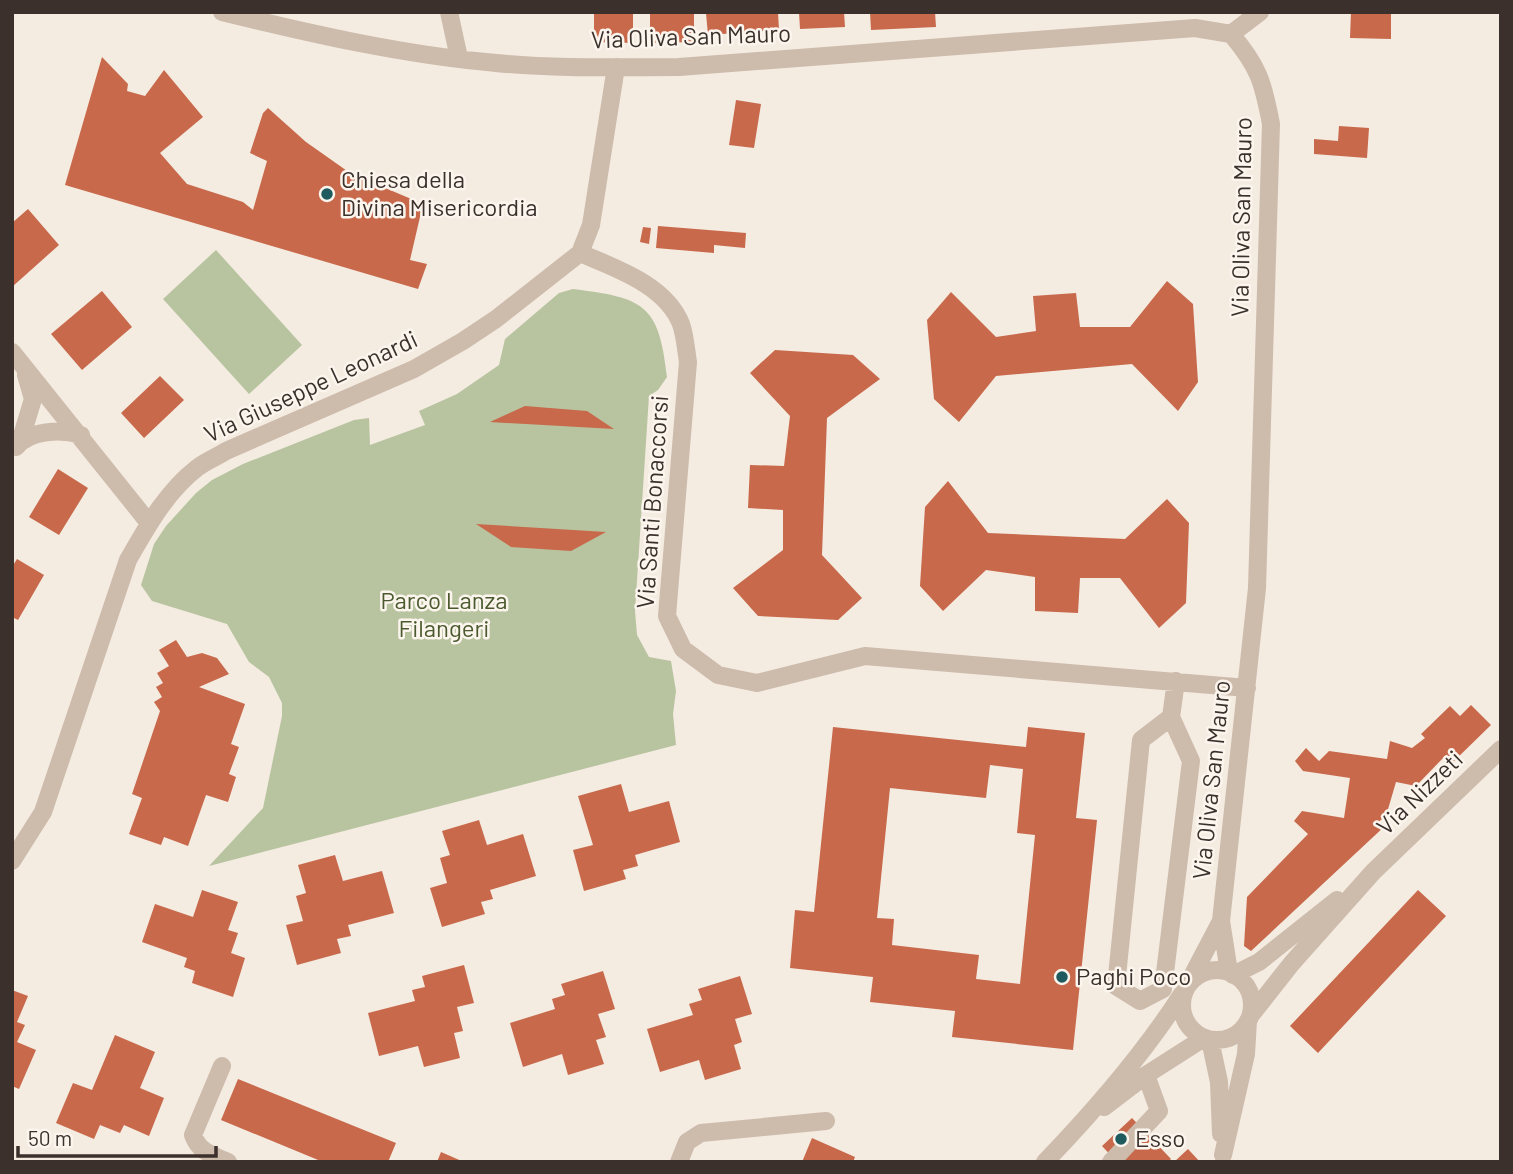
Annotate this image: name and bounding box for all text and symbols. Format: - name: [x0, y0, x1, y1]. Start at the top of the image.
- street label: Via Oliva San Mauro: [590, 18, 791, 53]
- street label: Via Oliva San Mauro: [1224, 117, 1257, 317]
- place label: Chiesa della Divina Misericordia: [341, 164, 538, 221]
- marker: Chiesa della Divina Misericordia: [319, 186, 335, 202]
- street label: Via Giuseppe Leonardi: [199, 324, 422, 448]
- street label: Via Santi Bonaccorsi: [630, 394, 673, 609]
- park label: Parco Lanza Filangeri: [380, 585, 508, 642]
- street label: Via Oliva San Mauro: [1186, 679, 1235, 881]
- street label: Via Nizzeti: [1370, 744, 1468, 840]
- place label: Paghi Poco: [1076, 961, 1191, 990]
- marker: Paghi Poco: [1054, 969, 1070, 985]
- scale bar: [18, 1114, 215, 1158]
- place label: Esso: [1135, 1123, 1185, 1152]
- text: 50 m: [28, 1125, 72, 1150]
- marker: Esso: [1113, 1131, 1129, 1147]

